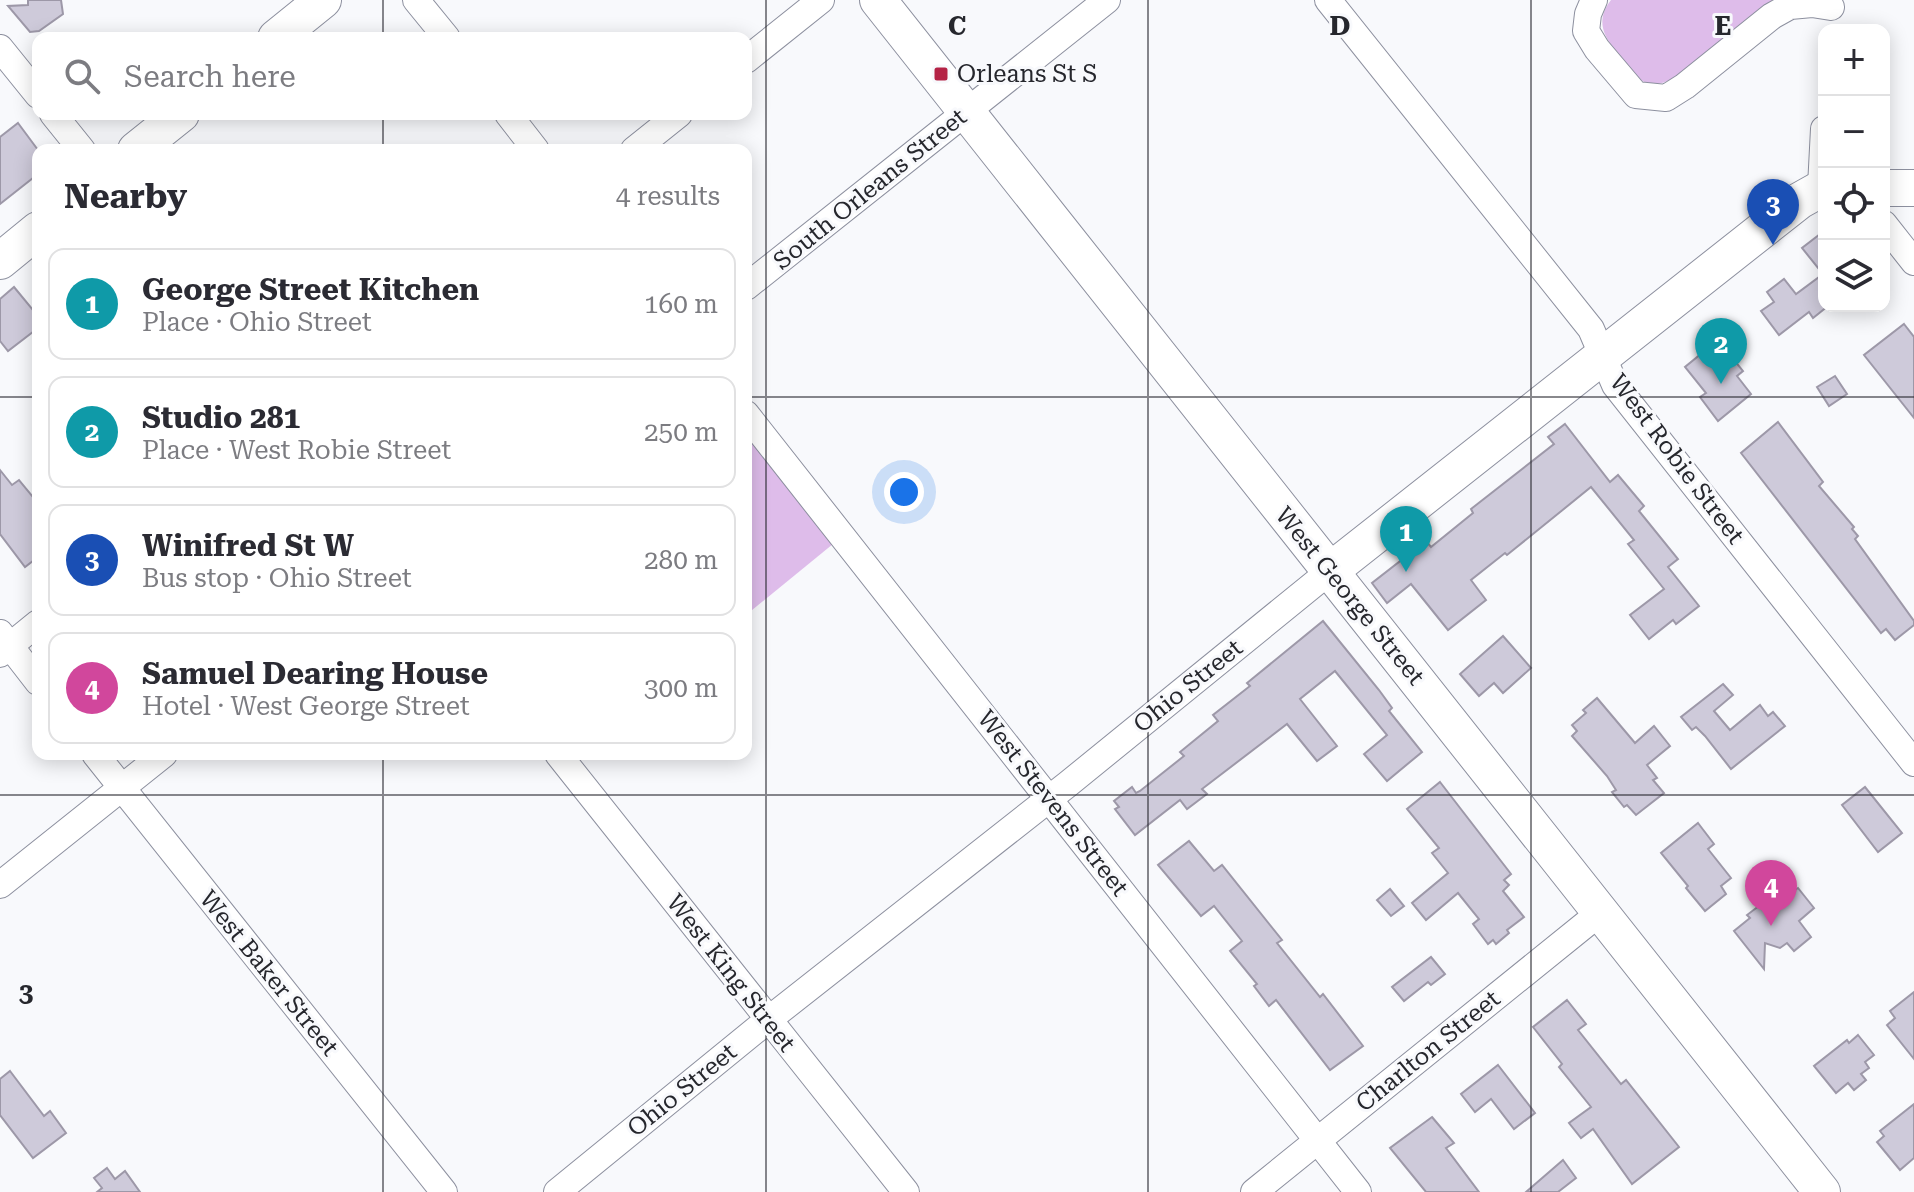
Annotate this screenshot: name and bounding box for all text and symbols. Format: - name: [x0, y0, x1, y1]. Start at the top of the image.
- text: C: [948, 11, 966, 41]
- text: D: [1330, 11, 1350, 41]
- text: E: [1715, 11, 1731, 41]
- map controls: [1818, 24, 1890, 312]
- button: +: [1818, 24, 1890, 96]
- search box: [32, 32, 752, 120]
- icon: search: [60, 54, 104, 98]
- text: Search here: [124, 59, 296, 94]
- place label: Orleans St S: [957, 60, 1097, 88]
- marker: Orleans St S: [932, 65, 950, 83]
- button: −: [1818, 96, 1890, 168]
- street label: South Orleans Street: [768, 103, 972, 275]
- button: locate: [1818, 168, 1890, 240]
- text: Nearby: [64, 176, 187, 216]
- pin: 3: [1747, 179, 1799, 245]
- text: 4 results: [616, 181, 720, 211]
- button: layers: [1818, 240, 1890, 312]
- text: George Street Kitchen: [142, 272, 479, 307]
- text: 1: [85, 289, 99, 319]
- text: 160 m: [644, 289, 718, 319]
- text: Place · Ohio Street: [142, 307, 372, 337]
- pin: 2: [1695, 318, 1747, 384]
- street label: West Robie Street: [1604, 369, 1750, 549]
- text: Studio 281: [142, 400, 300, 435]
- text: 2: [85, 417, 99, 447]
- text: 250 m: [644, 417, 718, 447]
- text: Place · West Robie Street: [142, 435, 451, 465]
- your location: [884, 472, 924, 512]
- street label: West George Street: [1270, 501, 1430, 691]
- pin: 1: [1380, 506, 1432, 572]
- text: Winifred St W: [142, 528, 354, 563]
- text: 3: [85, 545, 99, 575]
- text: 280 m: [644, 545, 718, 575]
- text: Bus stop · Ohio Street: [142, 563, 412, 593]
- street label: Ohio Street: [1128, 634, 1248, 738]
- text: Samuel Dearing House: [142, 656, 488, 691]
- text: 4: [85, 673, 99, 703]
- text: 300 m: [644, 673, 718, 703]
- text: Hotel · West George Street: [142, 691, 470, 721]
- street label: West Stevens Street: [972, 705, 1134, 901]
- pin: 4: [1745, 860, 1797, 926]
- street label: West Baker Street: [194, 885, 344, 1061]
- street label: West King Street: [661, 889, 801, 1057]
- text: 3: [19, 978, 33, 1008]
- street label: Charlton Street: [1350, 984, 1506, 1118]
- street label: Ohio Street: [622, 1038, 742, 1142]

